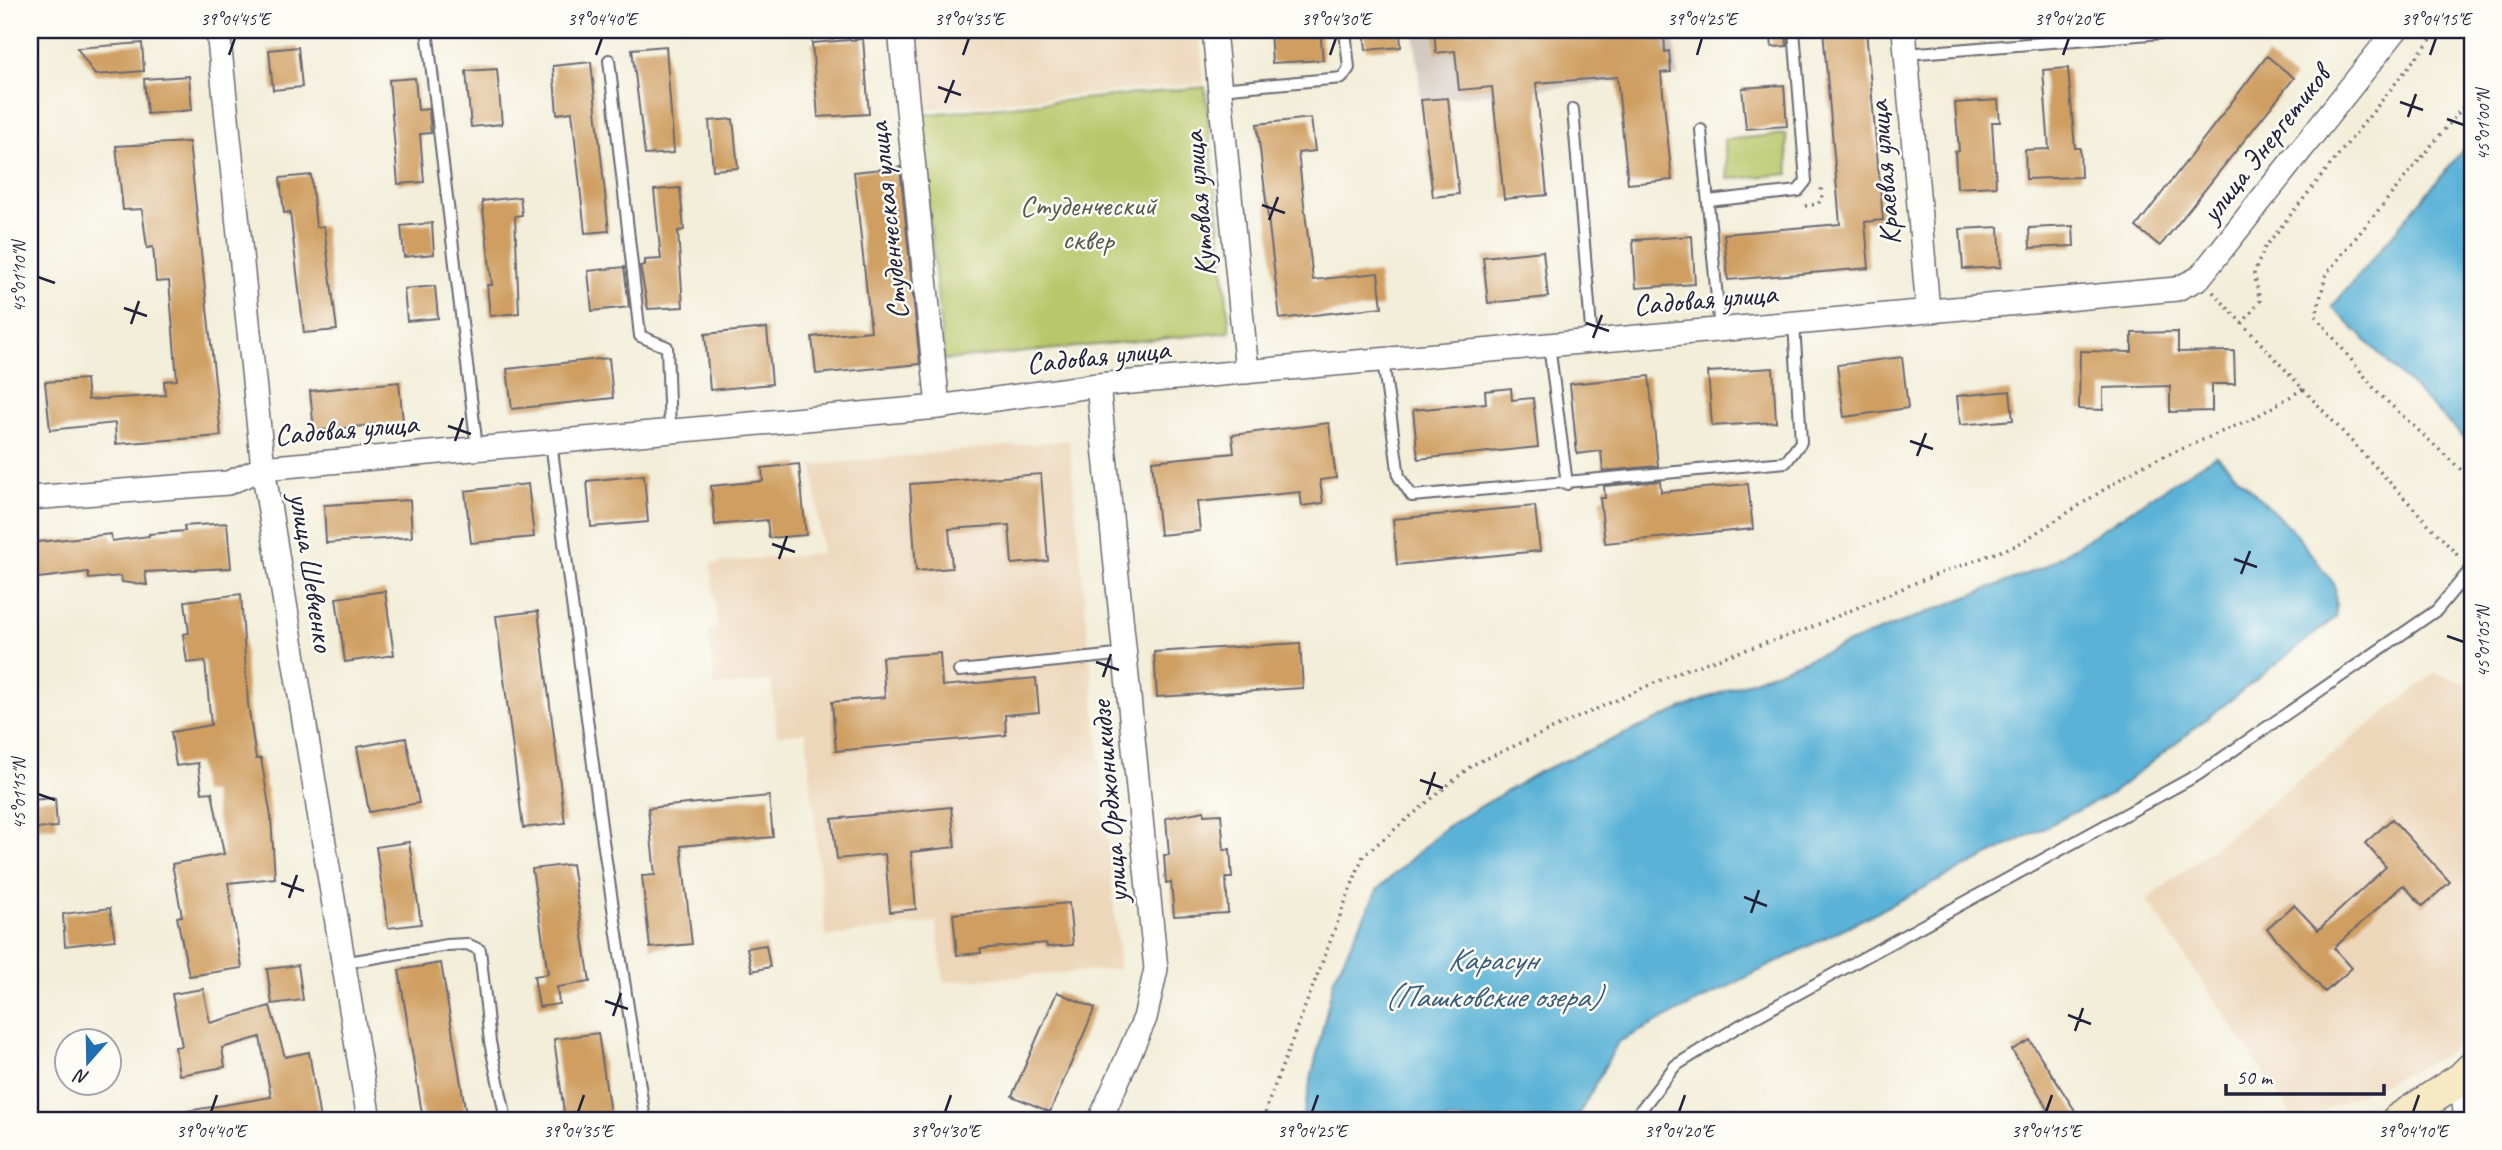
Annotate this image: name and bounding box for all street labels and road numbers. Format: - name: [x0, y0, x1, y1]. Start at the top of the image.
- street label: улица Энергетиков: [2191, 54, 2341, 232]
- street label: Краевая улица: [1859, 97, 1909, 247]
- street label: Студенческая улица: [859, 119, 917, 321]
- street label: Кутовая улица: [1174, 128, 1224, 278]
- street label: Садовая улица: [1632, 274, 1780, 324]
- street label: Садовая улица: [1024, 329, 1173, 382]
- street label: Садовая улица: [273, 404, 421, 454]
- street label: улица Шевченко: [280, 488, 344, 656]
- street label: улица Орджоникидзе: [1081, 697, 1137, 907]

